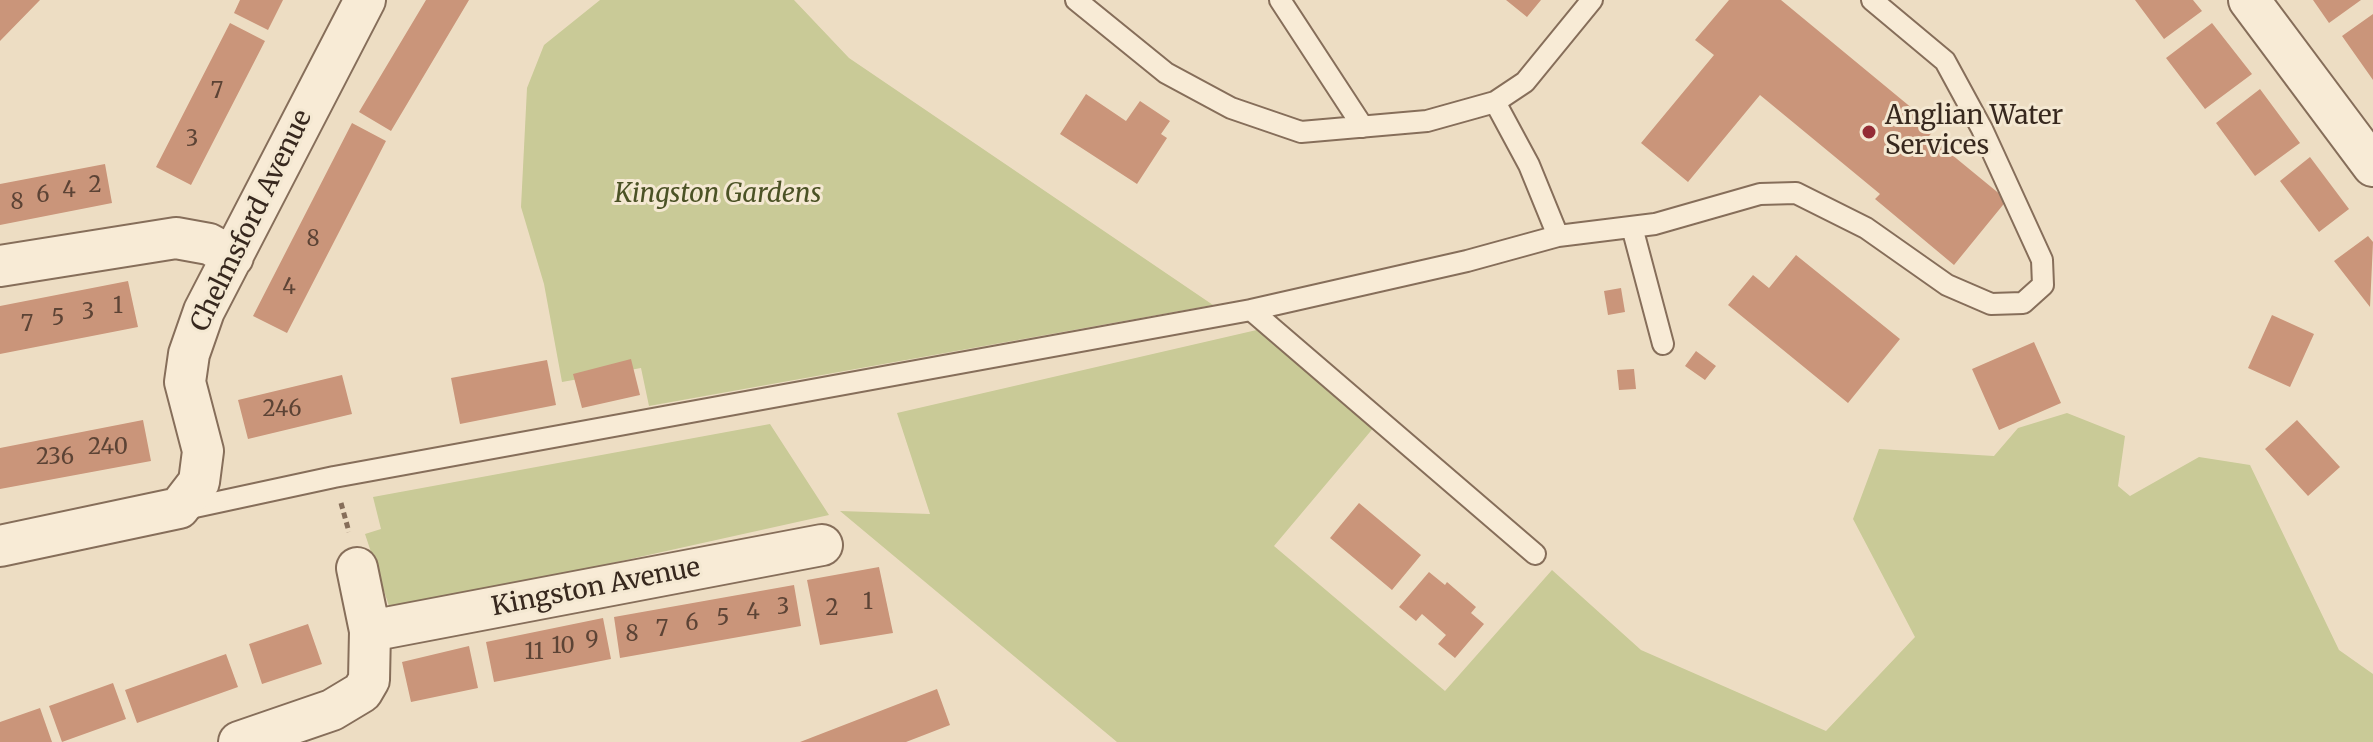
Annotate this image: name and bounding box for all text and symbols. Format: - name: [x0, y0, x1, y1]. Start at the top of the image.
- house number: 7: [211, 79, 223, 105]
- place label: Anglian Water Services: [1885, 101, 2063, 162]
- street label: Chelmsford Avenue: [185, 105, 319, 337]
- marker: Anglian Water Services: [1860, 123, 1878, 141]
- house number: 3: [186, 127, 198, 153]
- house number: 2: [88, 173, 102, 199]
- house number: 4: [62, 178, 76, 204]
- park label: Kingston Gardens: [615, 179, 821, 211]
- house number: 6: [36, 183, 50, 209]
- house number: 8: [10, 190, 24, 216]
- house number: 8: [306, 227, 320, 253]
- house number: 4: [282, 275, 296, 301]
- house number: 1: [113, 294, 123, 320]
- house number: 3: [82, 300, 94, 326]
- house number: 5: [52, 306, 64, 332]
- house number: 7: [21, 312, 33, 338]
- house number: 246: [262, 397, 302, 423]
- house number: 240: [88, 435, 128, 461]
- house number: 236: [36, 445, 74, 471]
- street label: Kingston Avenue: [489, 552, 703, 624]
- house number: 1: [863, 590, 873, 616]
- house number: 3: [777, 595, 789, 621]
- house number: 2: [825, 596, 839, 622]
- house number: 4: [746, 600, 760, 626]
- house number: 5: [717, 606, 729, 632]
- house number: 6: [685, 611, 699, 637]
- house number: 7: [656, 617, 668, 643]
- house number: 8: [625, 622, 639, 648]
- house number: 9: [585, 628, 599, 654]
- house number: 10: [551, 634, 575, 660]
- house number: 11: [524, 640, 544, 666]

